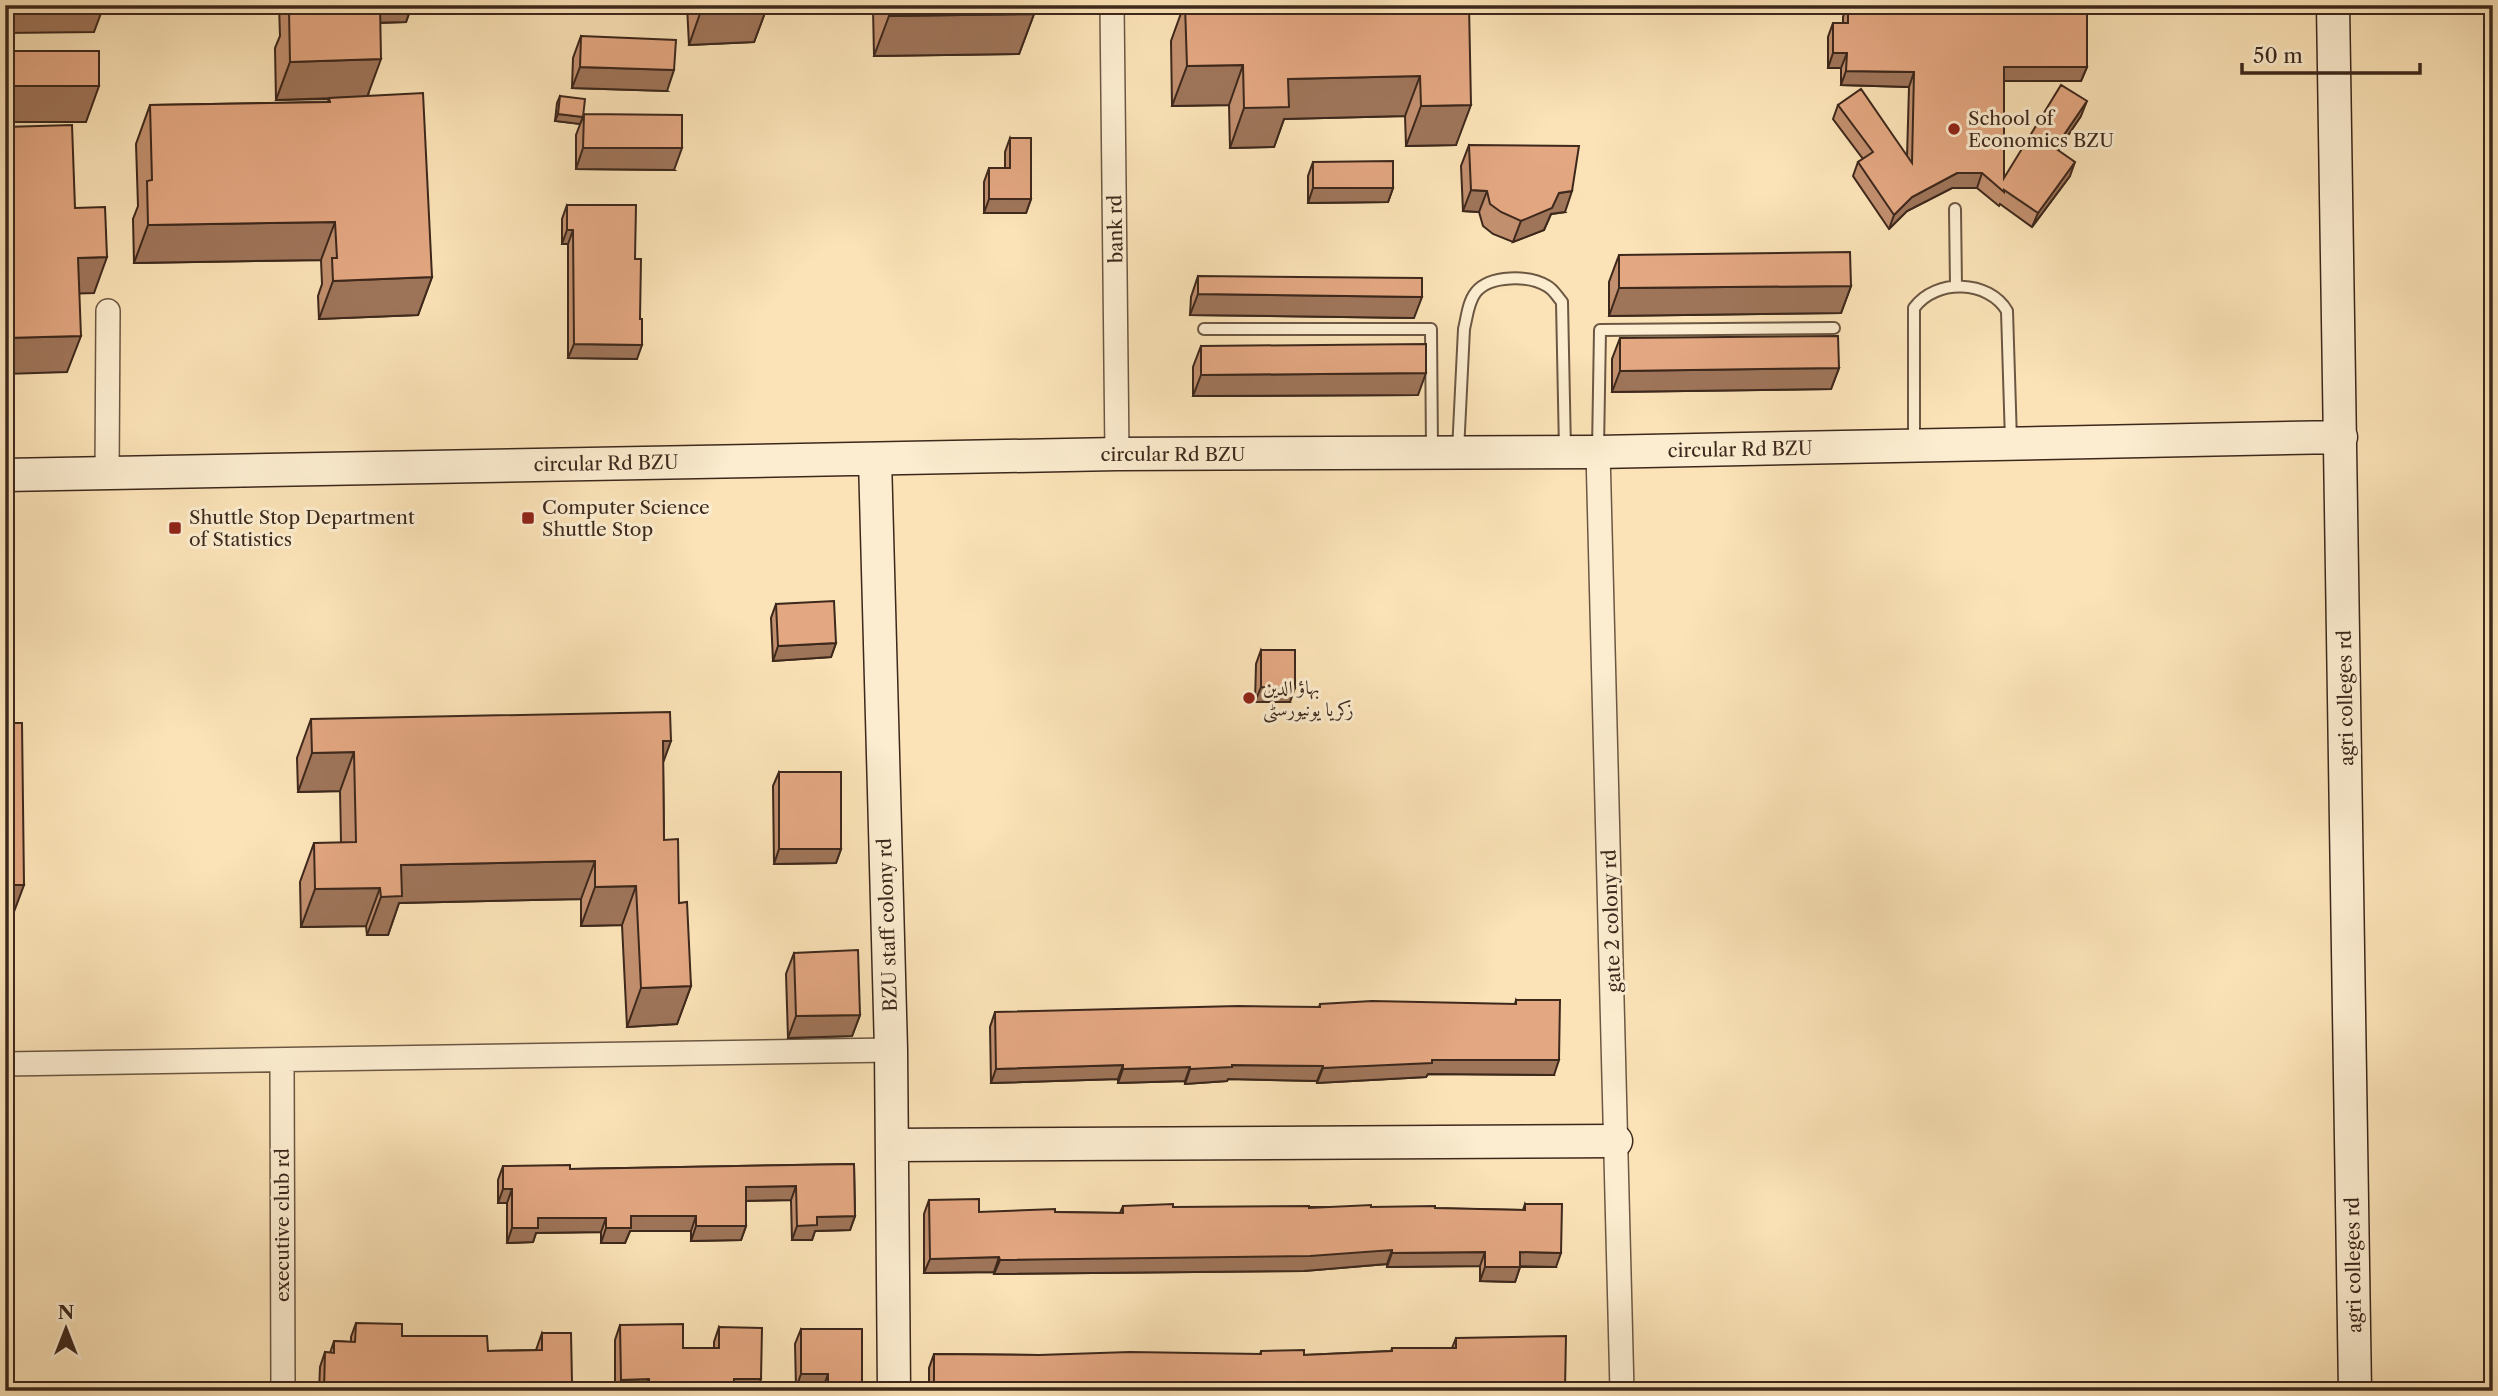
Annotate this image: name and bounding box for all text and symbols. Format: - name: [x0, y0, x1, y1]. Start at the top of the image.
- scale bar: [2242, 32, 2421, 76]
- text: 50 m: [2253, 43, 2303, 68]
- place label: School of Economics BZU: [1968, 107, 2114, 152]
- marker: School of Economics BZU: [1946, 121, 1962, 137]
- street label: bank rd: [1103, 194, 1128, 263]
- street label: circular Rd BZU: [1667, 437, 1813, 462]
- street label: circular Rd BZU: [1101, 443, 1246, 466]
- street label: circular Rd BZU: [533, 451, 679, 476]
- place label: Computer Science Shuttle Stop: [542, 496, 710, 541]
- place label: Shuttle Stop Department of Statistics: [189, 506, 415, 551]
- marker: Computer Science Shuttle Stop: [520, 510, 536, 526]
- marker: Shuttle Stop Department of Statistics: [167, 520, 183, 536]
- street label: agri colleges rd: [2333, 630, 2358, 766]
- place label: بہاؤ الدین زکریا یونیورسٹی: [1263, 676, 1354, 723]
- marker: بہاؤ الدین زکریا یونیورسٹی: [1241, 690, 1257, 706]
- street label: BZU staff colony rd: [873, 837, 902, 1012]
- street label: gate 2 colony rd: [1597, 849, 1625, 993]
- street label: executive club rd: [271, 1148, 294, 1302]
- street label: agri colleges rd: [2341, 1197, 2366, 1333]
- north arrow: [32, 1294, 102, 1364]
- text: N: [58, 1301, 74, 1324]

